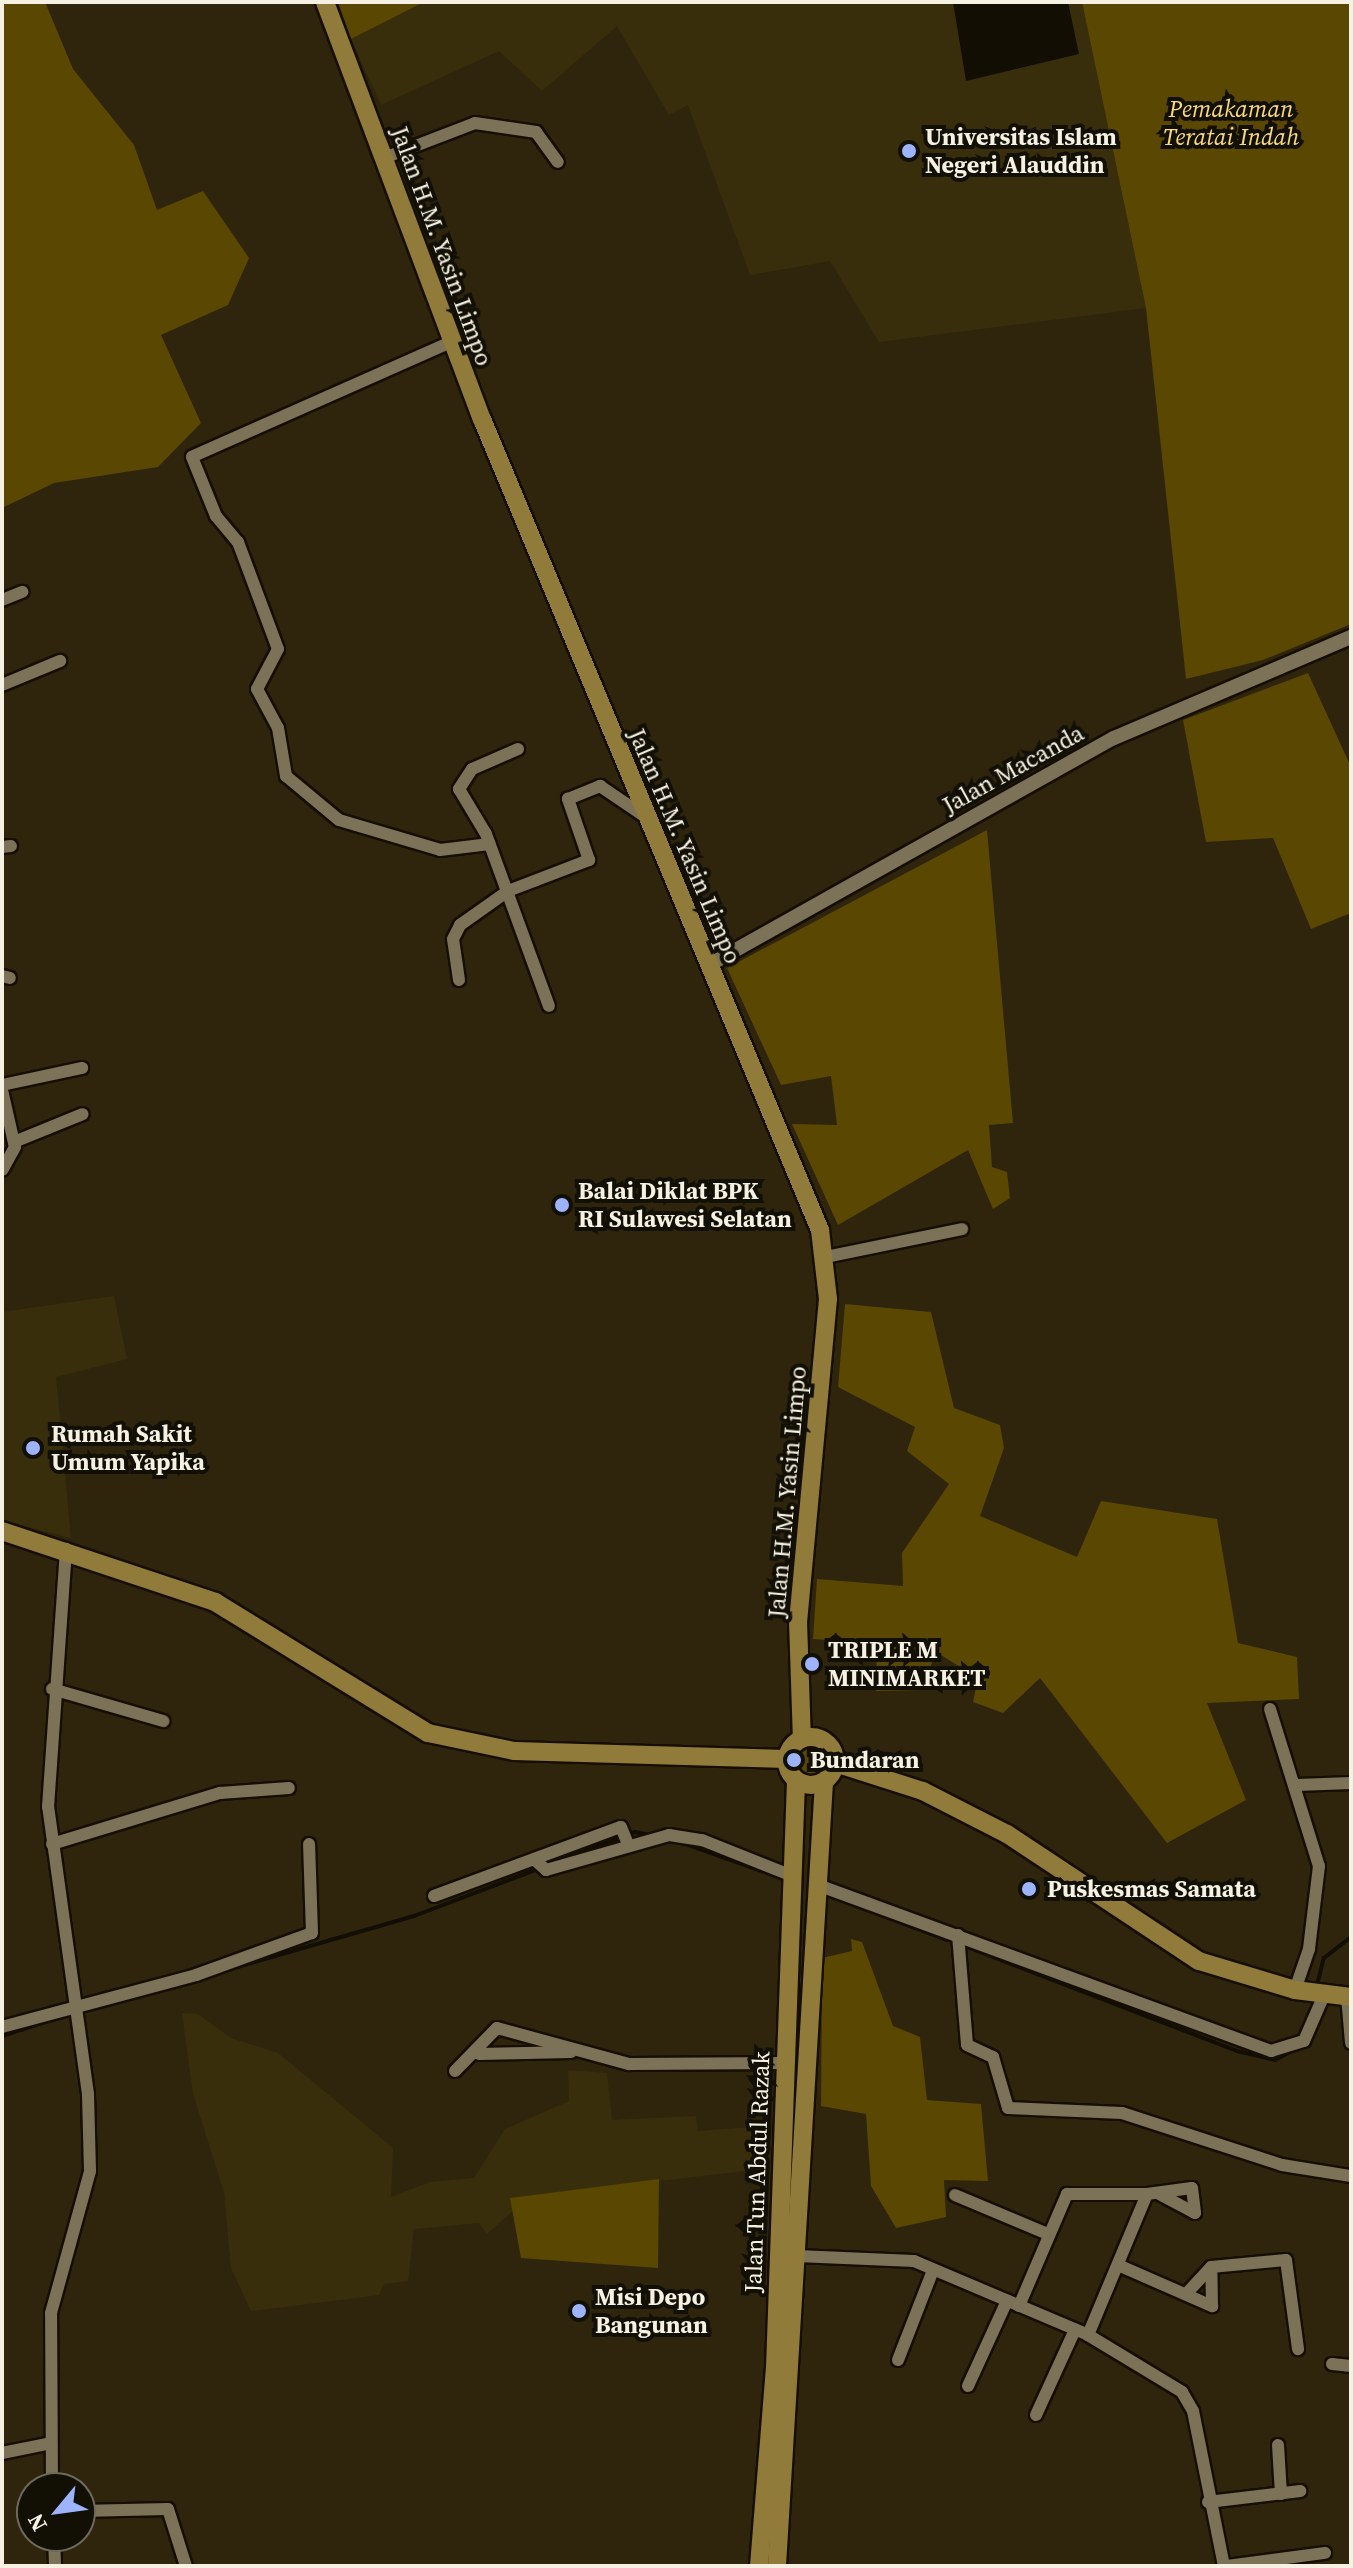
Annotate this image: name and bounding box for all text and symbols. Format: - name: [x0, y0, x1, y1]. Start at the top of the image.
- park label: Pemakaman Teratai Indah: [1163, 95, 1299, 151]
- street label: Jalan H.M. Yasin Limpo: [385, 122, 499, 370]
- place label: Universitas Islam Negeri Alauddin: [925, 123, 1117, 179]
- marker: Universitas Islam Negeri Alauddin: [900, 142, 918, 160]
- street label: Jalan Macanda: [937, 718, 1089, 820]
- street label: Jalan H.M. Yasin Limpo: [622, 724, 748, 968]
- place label: Balai Diklat BPK RI Sulawesi Selatan: [578, 1177, 792, 1233]
- marker: Balai Diklat BPK RI Sulawesi Selatan: [553, 1196, 571, 1214]
- street label: Jalan H.M. Yasin Limpo: [762, 1365, 812, 1619]
- place label: Rumah Sakit Umum Yapika: [51, 1420, 206, 1476]
- marker: Rumah Sakit Umum Yapika: [22, 1437, 44, 1459]
- place label: TRIPLE M MINIMARKET: [828, 1636, 986, 1692]
- marker: TRIPLE M MINIMARKET: [803, 1655, 821, 1673]
- place label: Bundaran: [810, 1746, 919, 1774]
- marker: Bundaran: [785, 1751, 803, 1769]
- place label: Puskesmas Samata: [1047, 1875, 1256, 1903]
- marker: Puskesmas Samata: [1018, 1878, 1040, 1900]
- street label: Jalan Tun Abdul Razak: [738, 2051, 776, 2293]
- place label: Misi Depo Bangunan: [595, 2283, 708, 2339]
- marker: Misi Depo Bangunan: [570, 2302, 588, 2320]
- north arrow: [16, 2472, 96, 2552]
- text: N: [20, 2508, 54, 2537]

